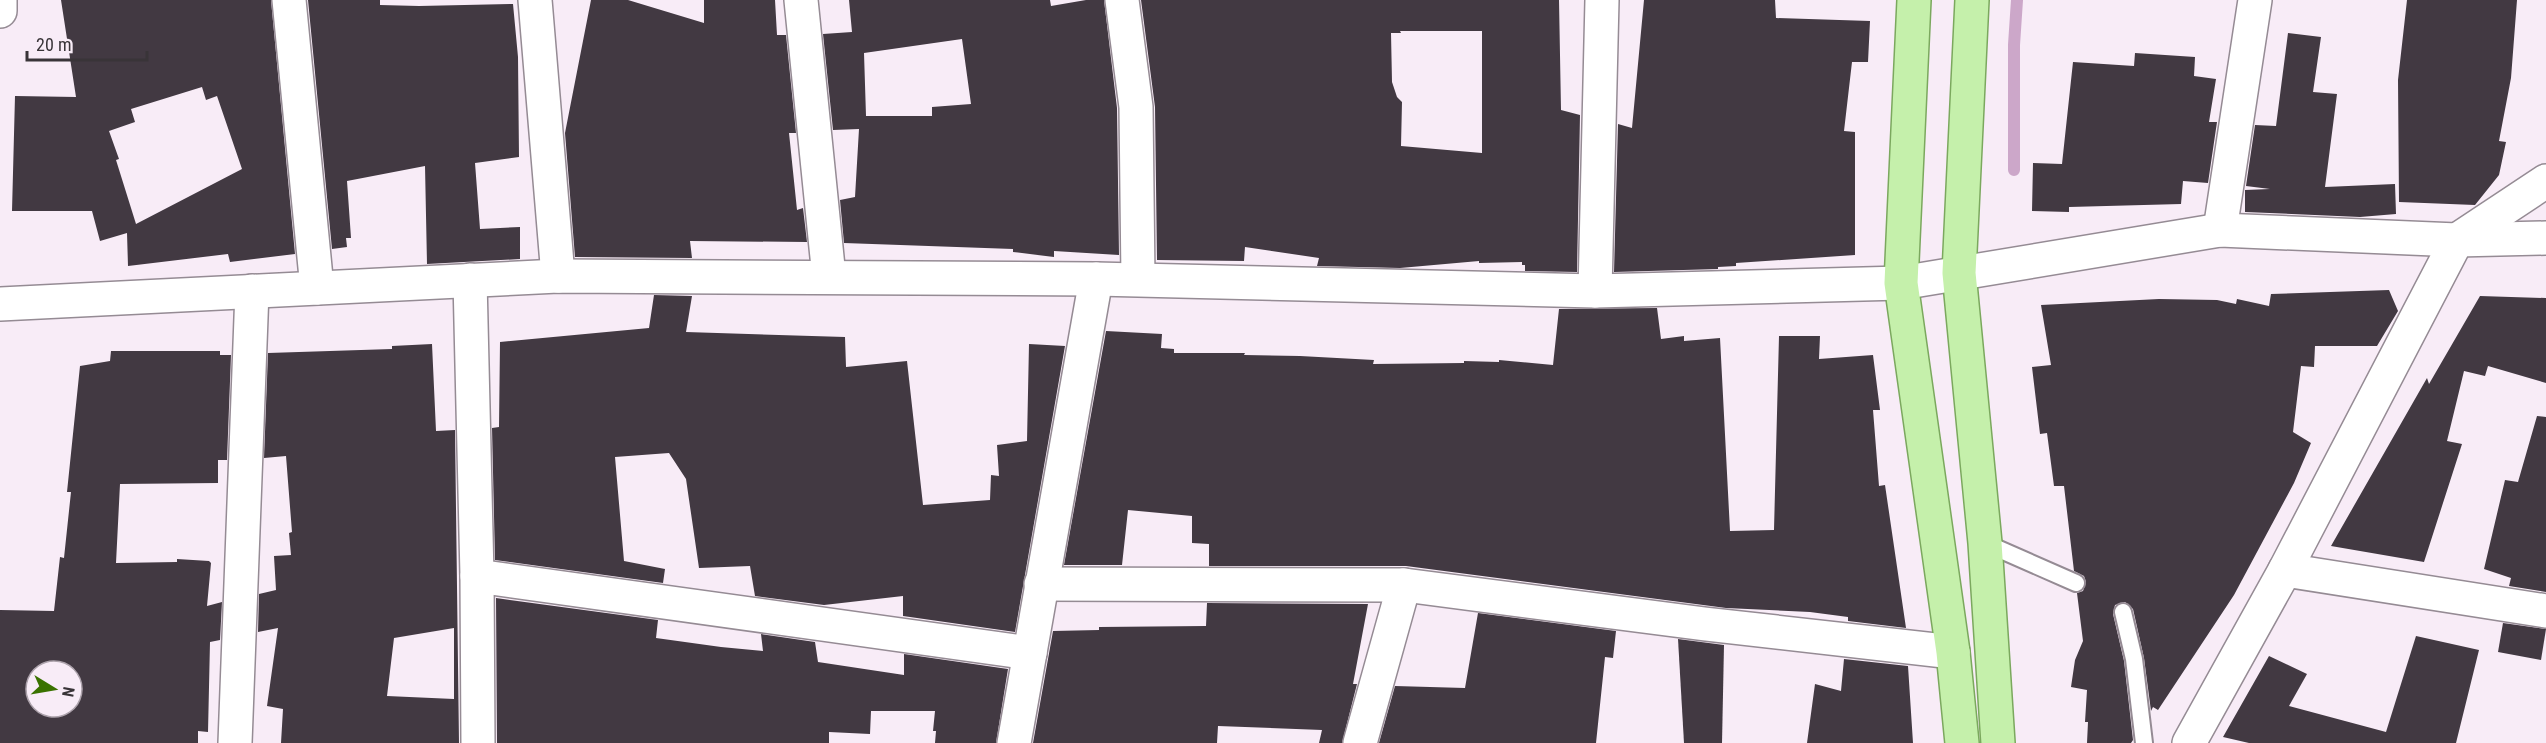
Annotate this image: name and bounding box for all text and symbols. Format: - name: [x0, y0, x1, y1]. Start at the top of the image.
- scale bar: [27, 24, 147, 62]
- text: 20 m: [36, 34, 71, 55]
- north arrow: [24, 659, 84, 719]
- text: N: [58, 685, 78, 698]

